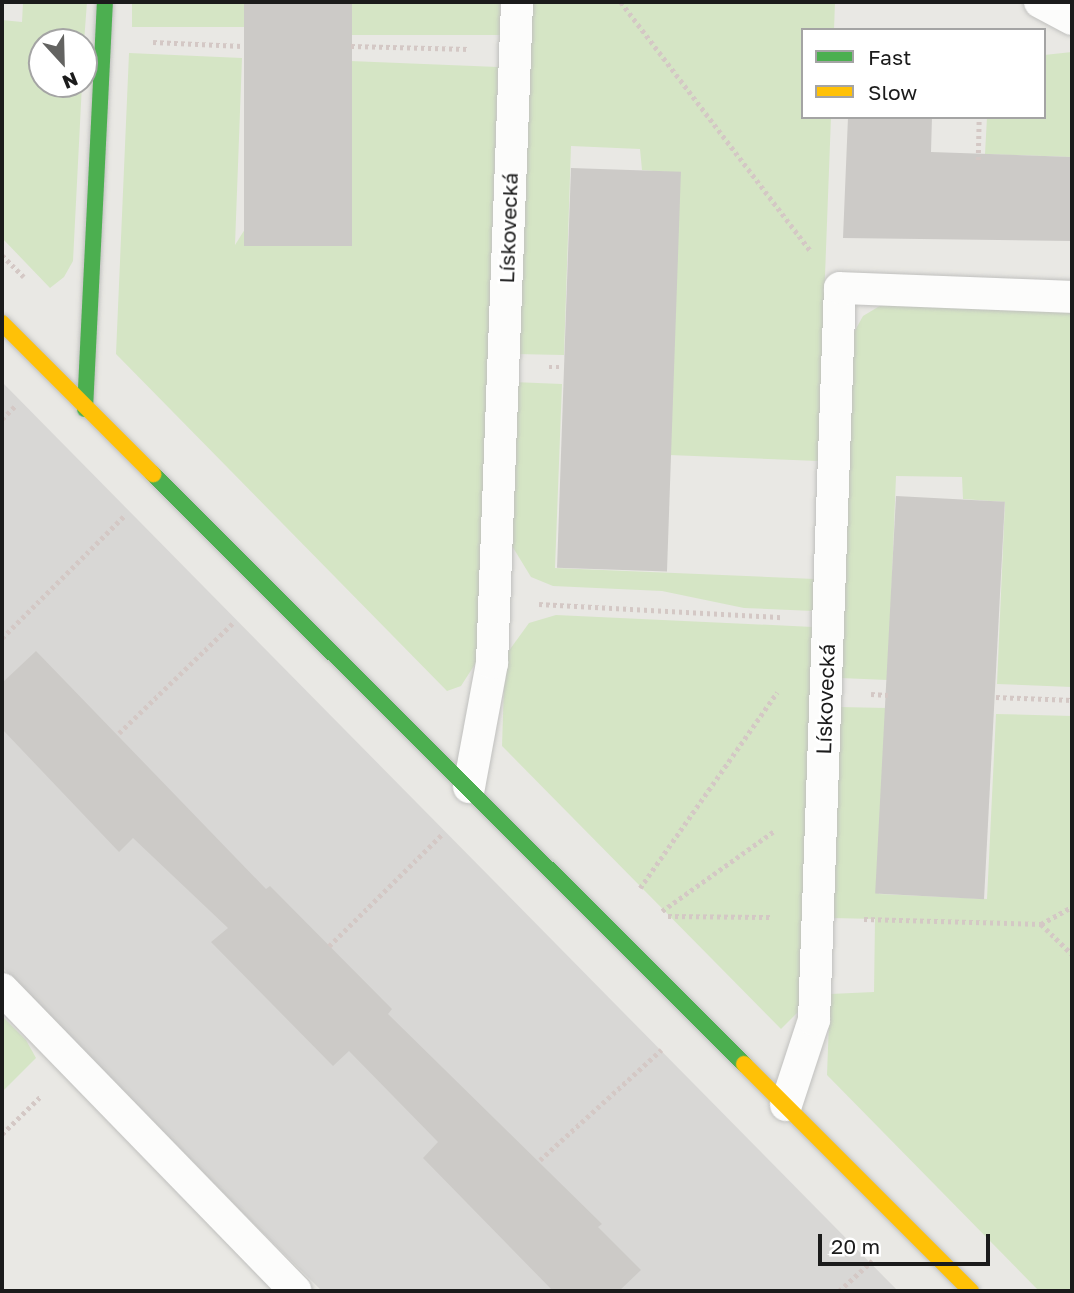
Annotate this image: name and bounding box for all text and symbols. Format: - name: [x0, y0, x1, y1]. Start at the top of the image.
- north arrow: [28, 28, 98, 98]
- legend: [801, 28, 1046, 119]
- text: Fast: [868, 44, 911, 70]
- text: N: [59, 68, 81, 94]
- text: Slow: [868, 79, 917, 105]
- street label: Lískovecká: [493, 172, 523, 284]
- street label: Lískovecká: [810, 643, 840, 755]
- scale bar: [822, 1220, 993, 1264]
- text: 20 m: [831, 1233, 880, 1259]

